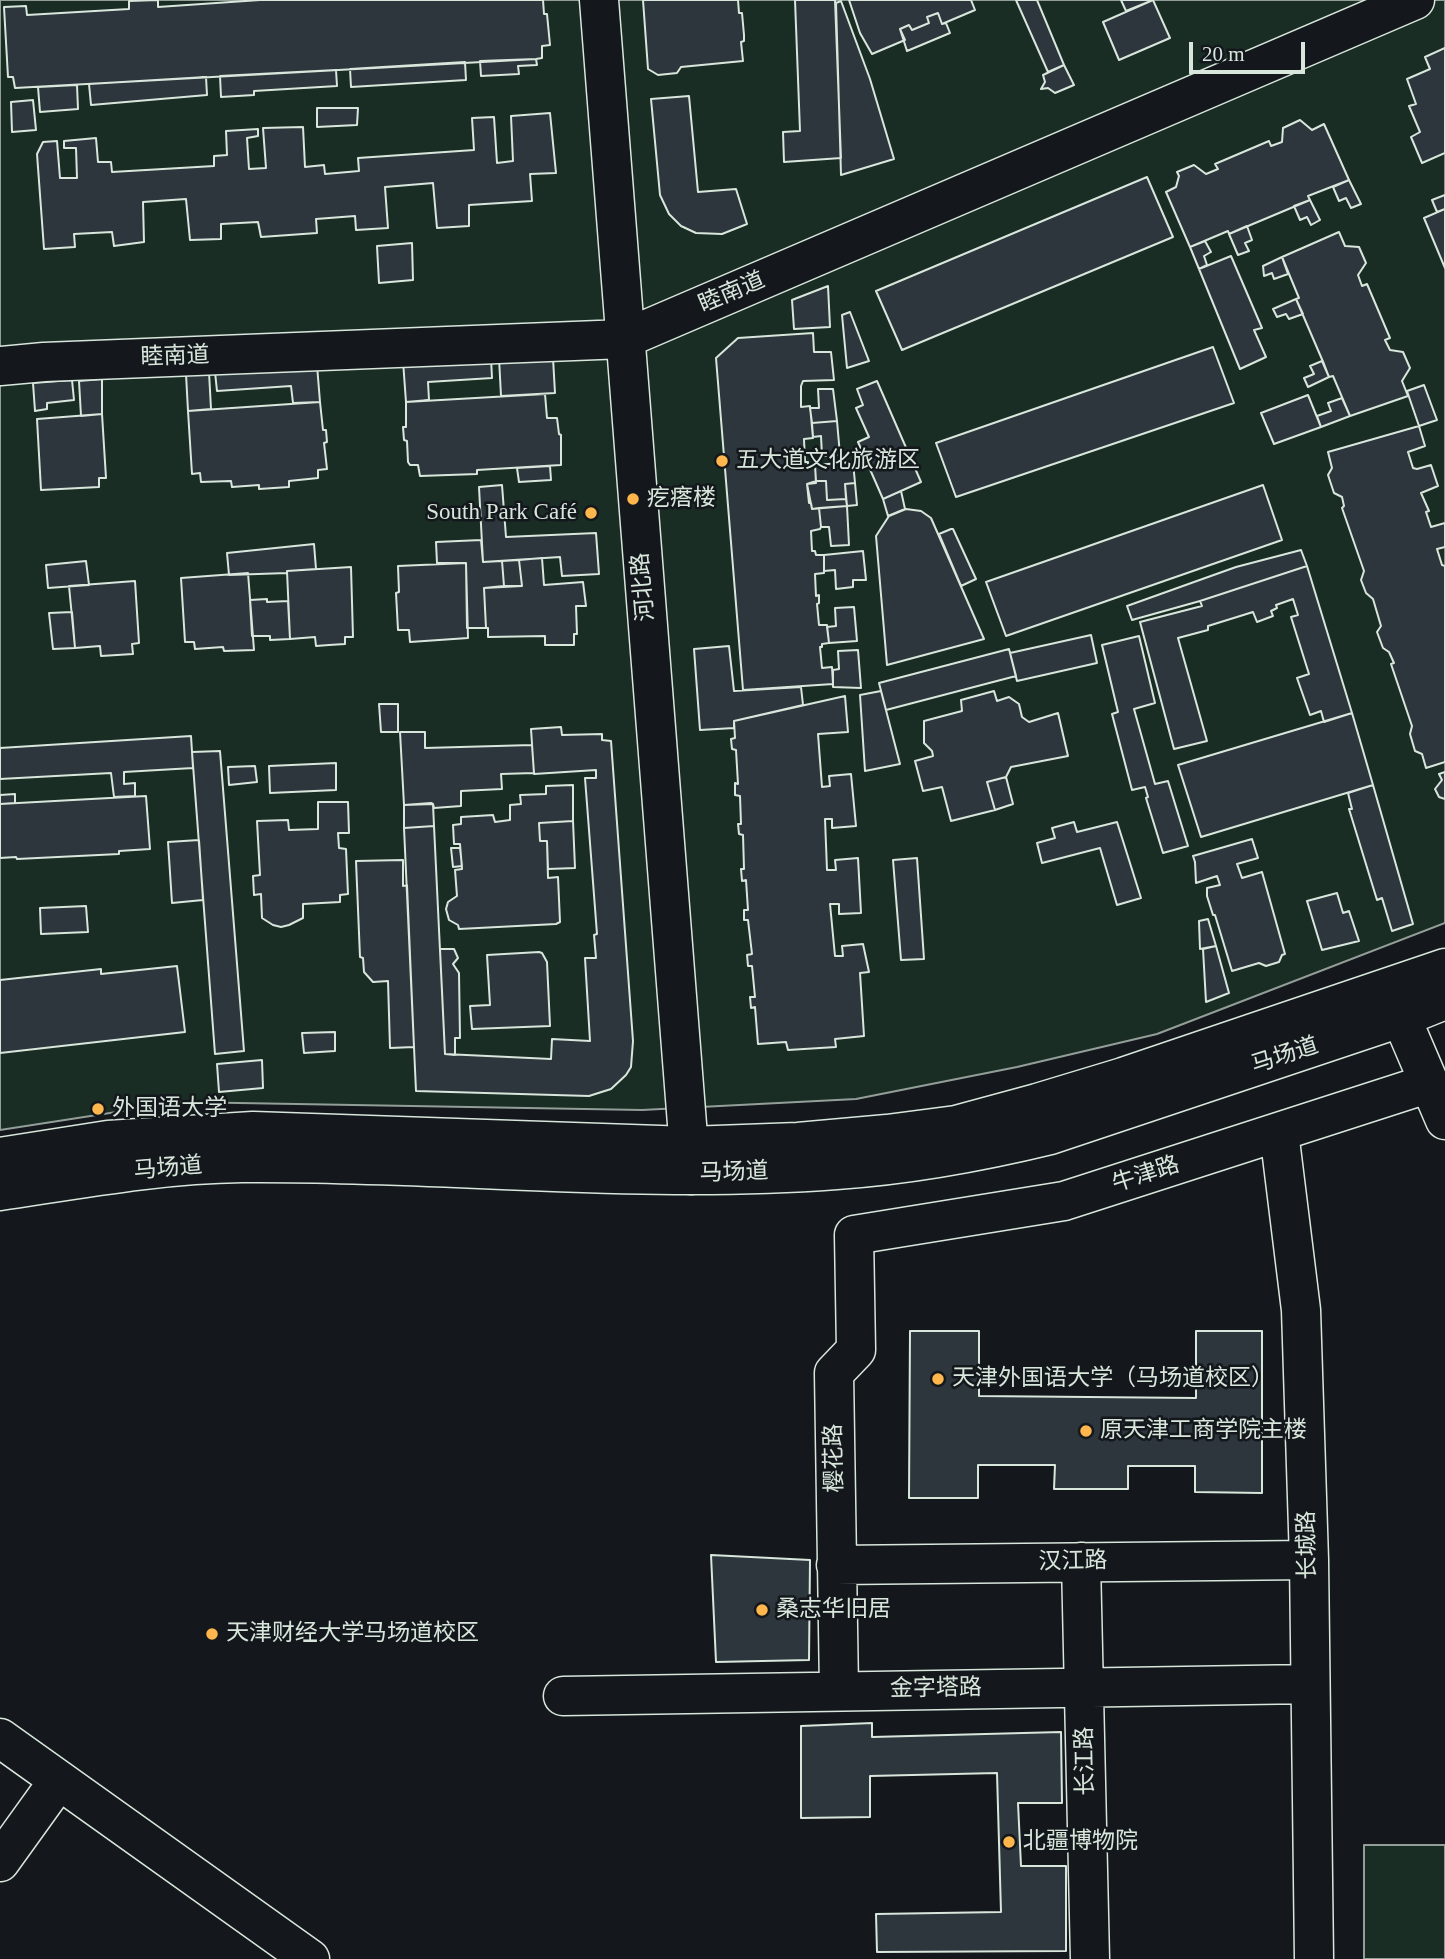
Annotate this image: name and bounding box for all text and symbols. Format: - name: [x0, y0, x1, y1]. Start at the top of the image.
- scale bar: [1193, 28, 1308, 72]
- text: 20 m: [1202, 42, 1245, 66]
- street label: 睦南道: [695, 267, 769, 319]
- street label: 睦南道: [140, 342, 210, 372]
- place label: 五大道文化旅游区: [736, 447, 920, 475]
- marker: 五大道文化旅游区: [714, 453, 730, 469]
- place label: 疙瘩楼: [647, 485, 716, 513]
- marker: 疙瘩楼: [625, 491, 641, 507]
- place label: South Park Café: [426, 499, 577, 527]
- marker: South Park Café: [583, 505, 599, 521]
- street label: 河北路: [627, 551, 661, 623]
- street label: 马场道: [1248, 1032, 1322, 1080]
- place label: 外国语大学: [112, 1095, 227, 1123]
- marker: 外国语大学: [90, 1101, 106, 1117]
- street label: 牛津路: [1109, 1151, 1183, 1199]
- street label: 马场道: [132, 1152, 204, 1186]
- street label: 马场道: [699, 1158, 769, 1188]
- place label: 天津外国语大学（马场道校区）: [952, 1365, 1274, 1393]
- marker: 天津外国语大学（马场道校区）: [930, 1371, 946, 1387]
- place label: 原天津工商学院主楼: [1100, 1417, 1307, 1445]
- street label: 樱花路: [821, 1423, 849, 1493]
- marker: 原天津工商学院主楼: [1078, 1423, 1094, 1439]
- street label: 长城路: [1294, 1510, 1322, 1580]
- street label: 汉江路: [1038, 1548, 1108, 1576]
- place label: 桑志华旧居: [776, 1596, 891, 1624]
- marker: 桑志华旧居: [754, 1602, 770, 1618]
- place label: 天津财经大学马场道校区: [226, 1620, 479, 1648]
- marker: 天津财经大学马场道校区: [204, 1626, 220, 1642]
- street label: 金字塔路: [890, 1674, 982, 1704]
- street label: 长江路: [1072, 1726, 1100, 1796]
- place label: 北疆博物院: [1023, 1828, 1138, 1856]
- marker: 北疆博物院: [1001, 1834, 1017, 1850]

